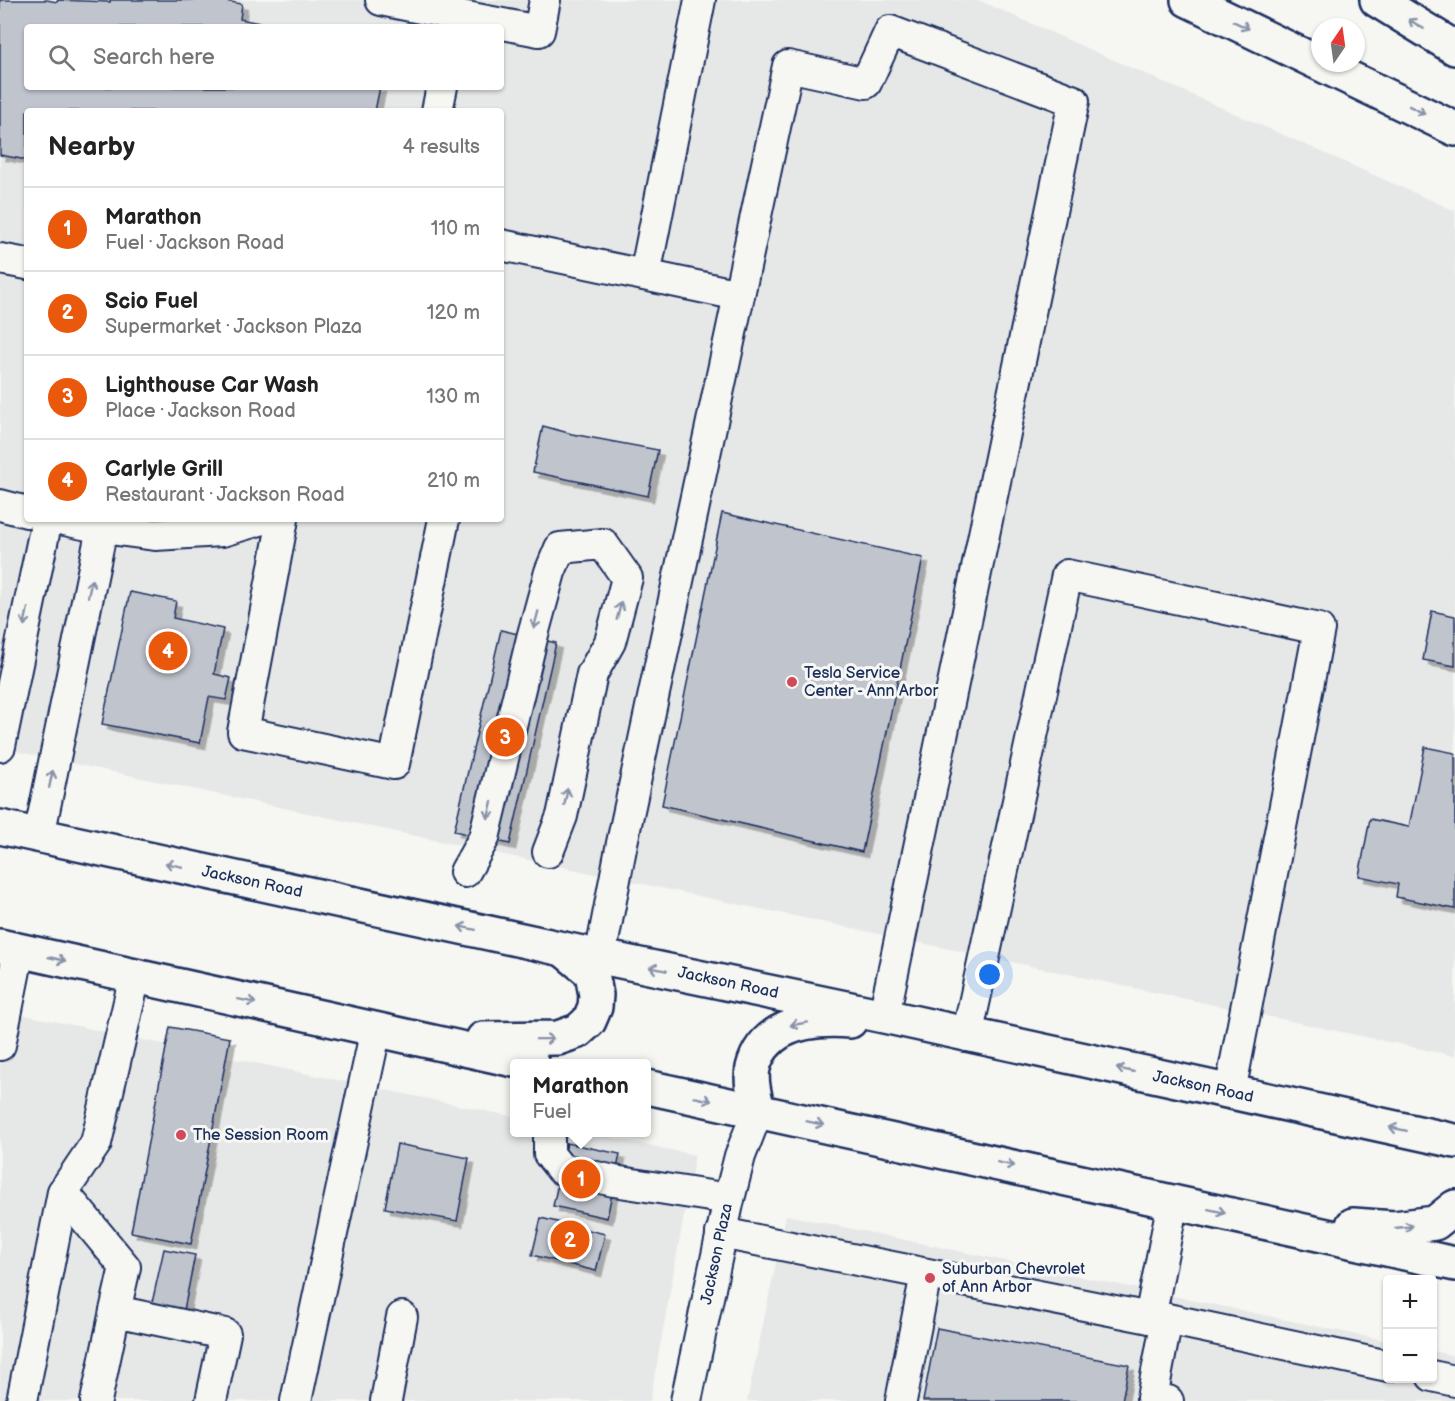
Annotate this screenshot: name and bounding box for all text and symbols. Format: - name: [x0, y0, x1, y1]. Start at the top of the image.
- north arrow: [1311, 18, 1365, 72]
- one-way arrow: [1408, 18, 1425, 30]
- one-way arrow: [1232, 20, 1250, 32]
- search box: [24, 24, 504, 90]
- icon: search: [45, 41, 78, 74]
- text: Search here: [93, 44, 215, 71]
- one-way arrow: [1407, 105, 1425, 116]
- text: Nearby: [48, 132, 135, 163]
- text: 4 results: [402, 135, 480, 159]
- text: Marathon: [105, 204, 202, 231]
- text: 1: [63, 217, 72, 241]
- text: 110 m: [431, 217, 480, 241]
- text: Fuel · Jackson Road: [105, 231, 284, 255]
- text: Scio Fuel: [105, 288, 198, 315]
- text: 2: [62, 301, 73, 325]
- text: 120 m: [427, 301, 480, 325]
- text: Supermarket · Jackson Plaza: [105, 315, 362, 339]
- text: Lighthouse Car Wash: [105, 372, 319, 399]
- text: 3: [62, 385, 73, 409]
- text: 130 m: [426, 385, 480, 409]
- text: Place · Jackson Road: [105, 399, 296, 423]
- text: Carlyle Grill: [105, 456, 223, 483]
- text: 4: [62, 469, 73, 493]
- text: 210 m: [427, 469, 480, 493]
- text: Restaurant · Jackson Road: [105, 483, 345, 507]
- one-way arrow: [85, 578, 96, 598]
- one-way arrow: [613, 602, 625, 621]
- one-way arrow: [20, 608, 32, 627]
- one-way arrow: [530, 611, 541, 630]
- pin: 4: [148, 628, 188, 674]
- place label: Tesla Service Center - Ann Arbor: [804, 664, 939, 701]
- marker: Tesla Service Center - Ann Arbor: [785, 675, 799, 689]
- pin: 3: [486, 714, 524, 760]
- one-way arrow: [46, 769, 57, 789]
- one-way arrow: [561, 788, 572, 807]
- one-way arrow: [484, 800, 496, 819]
- one-way arrow: [165, 859, 184, 870]
- street label: Jackson Road: [200, 862, 304, 902]
- one-way arrow: [458, 922, 477, 933]
- one-way arrow: [47, 953, 66, 965]
- your location: [975, 960, 1004, 989]
- one-way arrow: [648, 963, 668, 974]
- street label: Jackson Road: [676, 963, 780, 1003]
- one-way arrow: [237, 996, 257, 1007]
- one-way arrow: [790, 1019, 810, 1030]
- one-way arrow: [535, 1033, 555, 1044]
- popup: [510, 1059, 651, 1137]
- one-way arrow: [1116, 1064, 1135, 1075]
- street label: Jackson Road: [1151, 1067, 1255, 1107]
- text: Marathon: [532, 1073, 629, 1100]
- one-way arrow: [692, 1094, 712, 1105]
- text: Fuel: [532, 1100, 571, 1124]
- one-way arrow: [805, 1117, 824, 1129]
- one-way arrow: [1389, 1123, 1408, 1134]
- place label: The Session Room: [193, 1126, 329, 1145]
- marker: The Session Room: [174, 1128, 188, 1142]
- pin: 1: [562, 1156, 600, 1202]
- one-way arrow: [996, 1159, 1015, 1171]
- street label: Jackson Plaza: [697, 1202, 737, 1306]
- one-way arrow: [1207, 1205, 1226, 1217]
- pin: 2: [550, 1218, 590, 1262]
- one-way arrow: [1393, 1221, 1413, 1232]
- place label: Suburban Chevrolet of Ann Arbor: [942, 1260, 1085, 1297]
- marker: Suburban Chevrolet of Ann Arbor: [923, 1271, 937, 1285]
- map controls: [1383, 1275, 1437, 1383]
- button: +: [1383, 1275, 1437, 1329]
- button: −: [1383, 1329, 1437, 1383]

